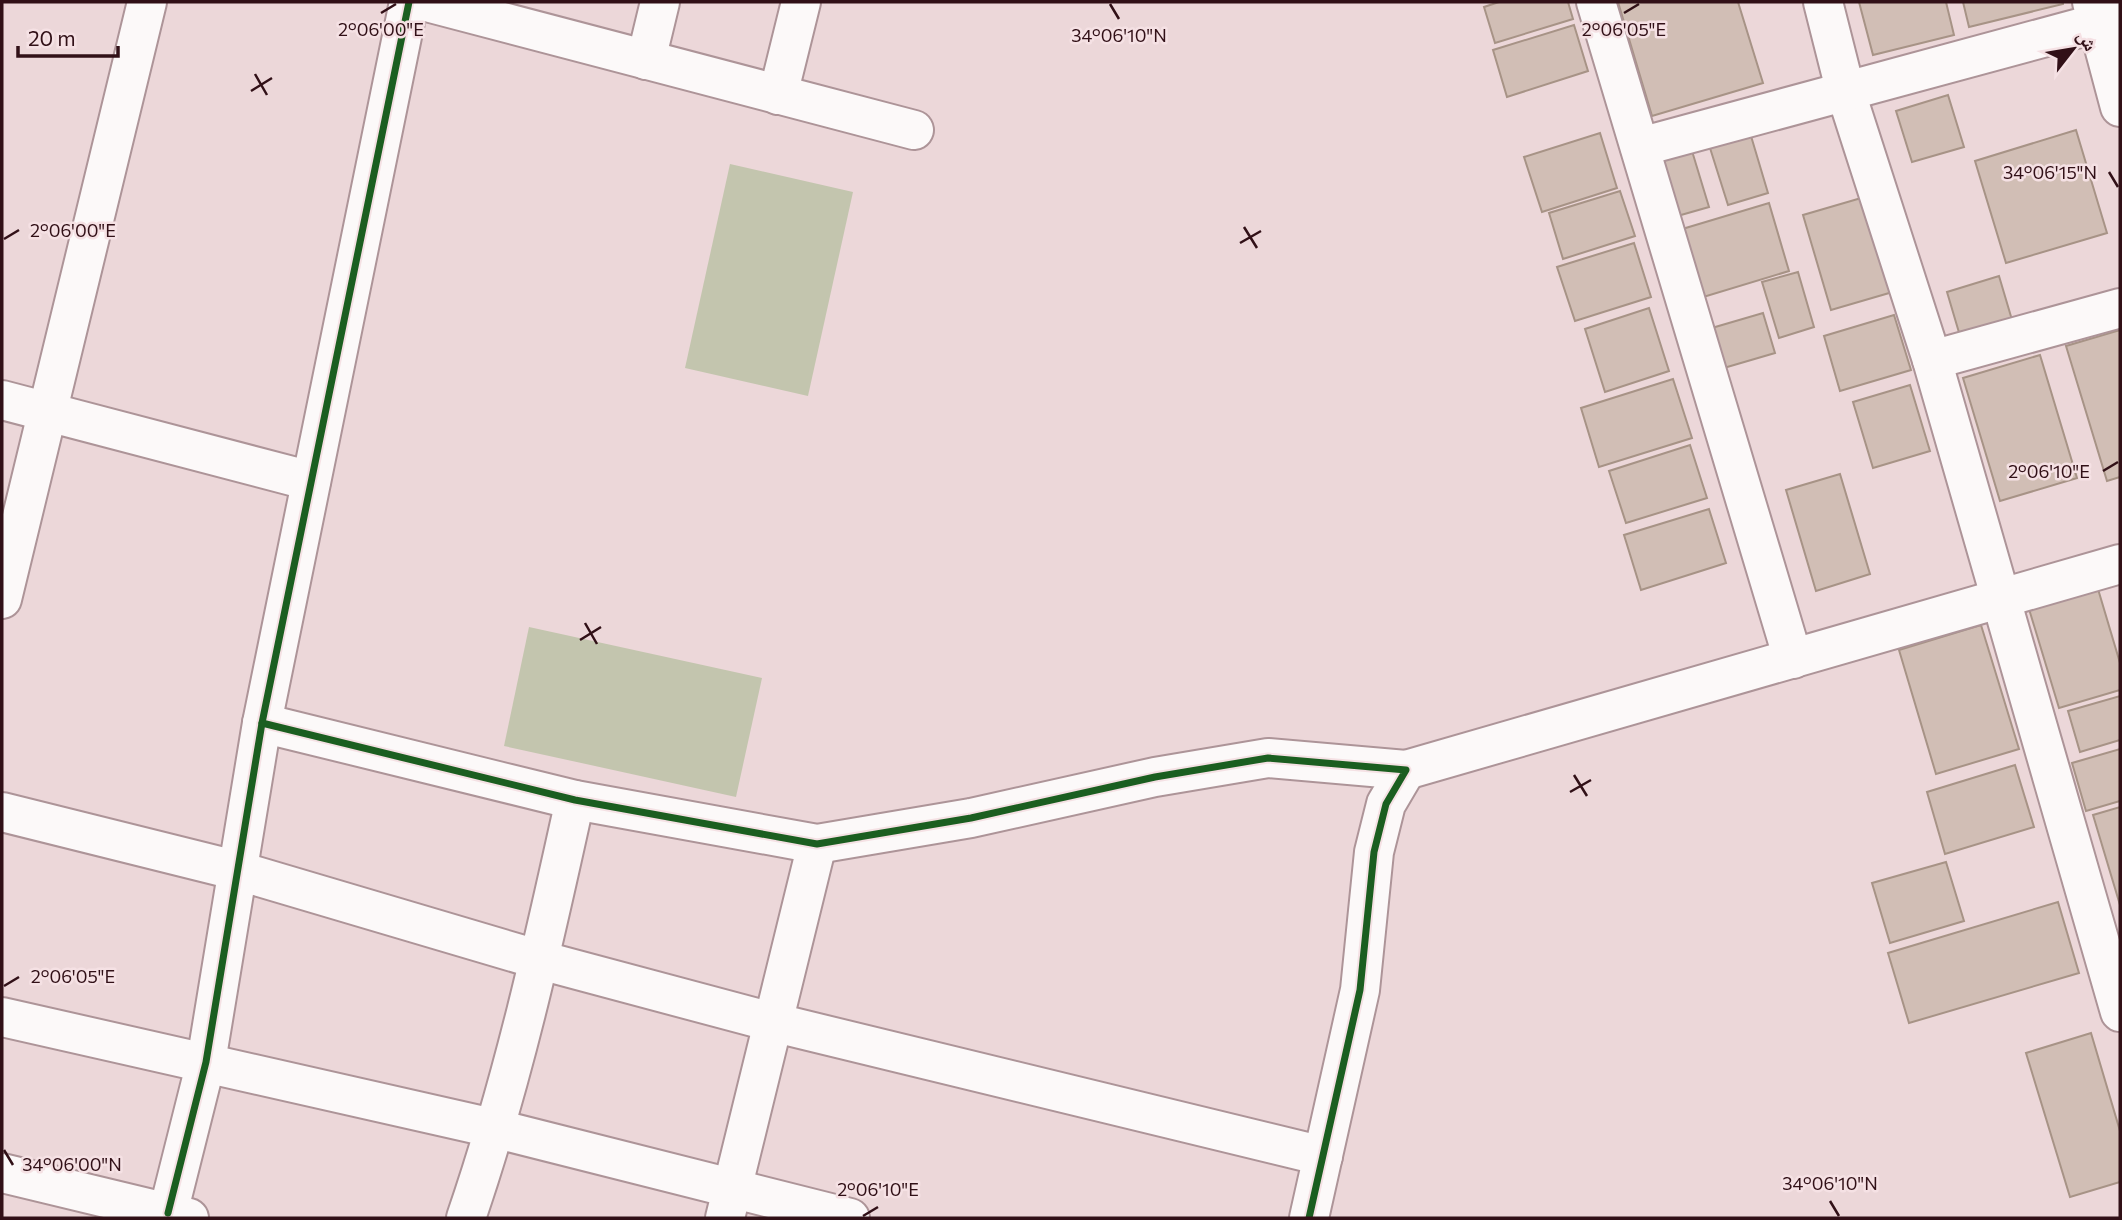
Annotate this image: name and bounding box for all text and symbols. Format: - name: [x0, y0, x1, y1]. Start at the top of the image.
- scale bar: [18, 14, 117, 58]
- north arrow: [2038, 14, 2108, 84]
- text: 2°06'00"E: [338, 18, 424, 40]
- text: 2°06'05"E: [1582, 18, 1666, 40]
- text: 34°06'10"N: [1071, 24, 1167, 46]
- text: 20 m: [28, 25, 76, 50]
- text: ش: [2072, 25, 2103, 55]
- text: 34°06'15"N: [2003, 161, 2097, 183]
- text: 2°06'00"E: [30, 219, 116, 241]
- text: 2°06'10"E: [2008, 460, 2090, 482]
- text: 2°06'05"E: [31, 965, 115, 987]
- text: 34°06'00"N: [22, 1153, 122, 1175]
- text: 34°06'10"N: [1782, 1172, 1878, 1194]
- text: 2°06'10"E: [837, 1178, 919, 1200]

